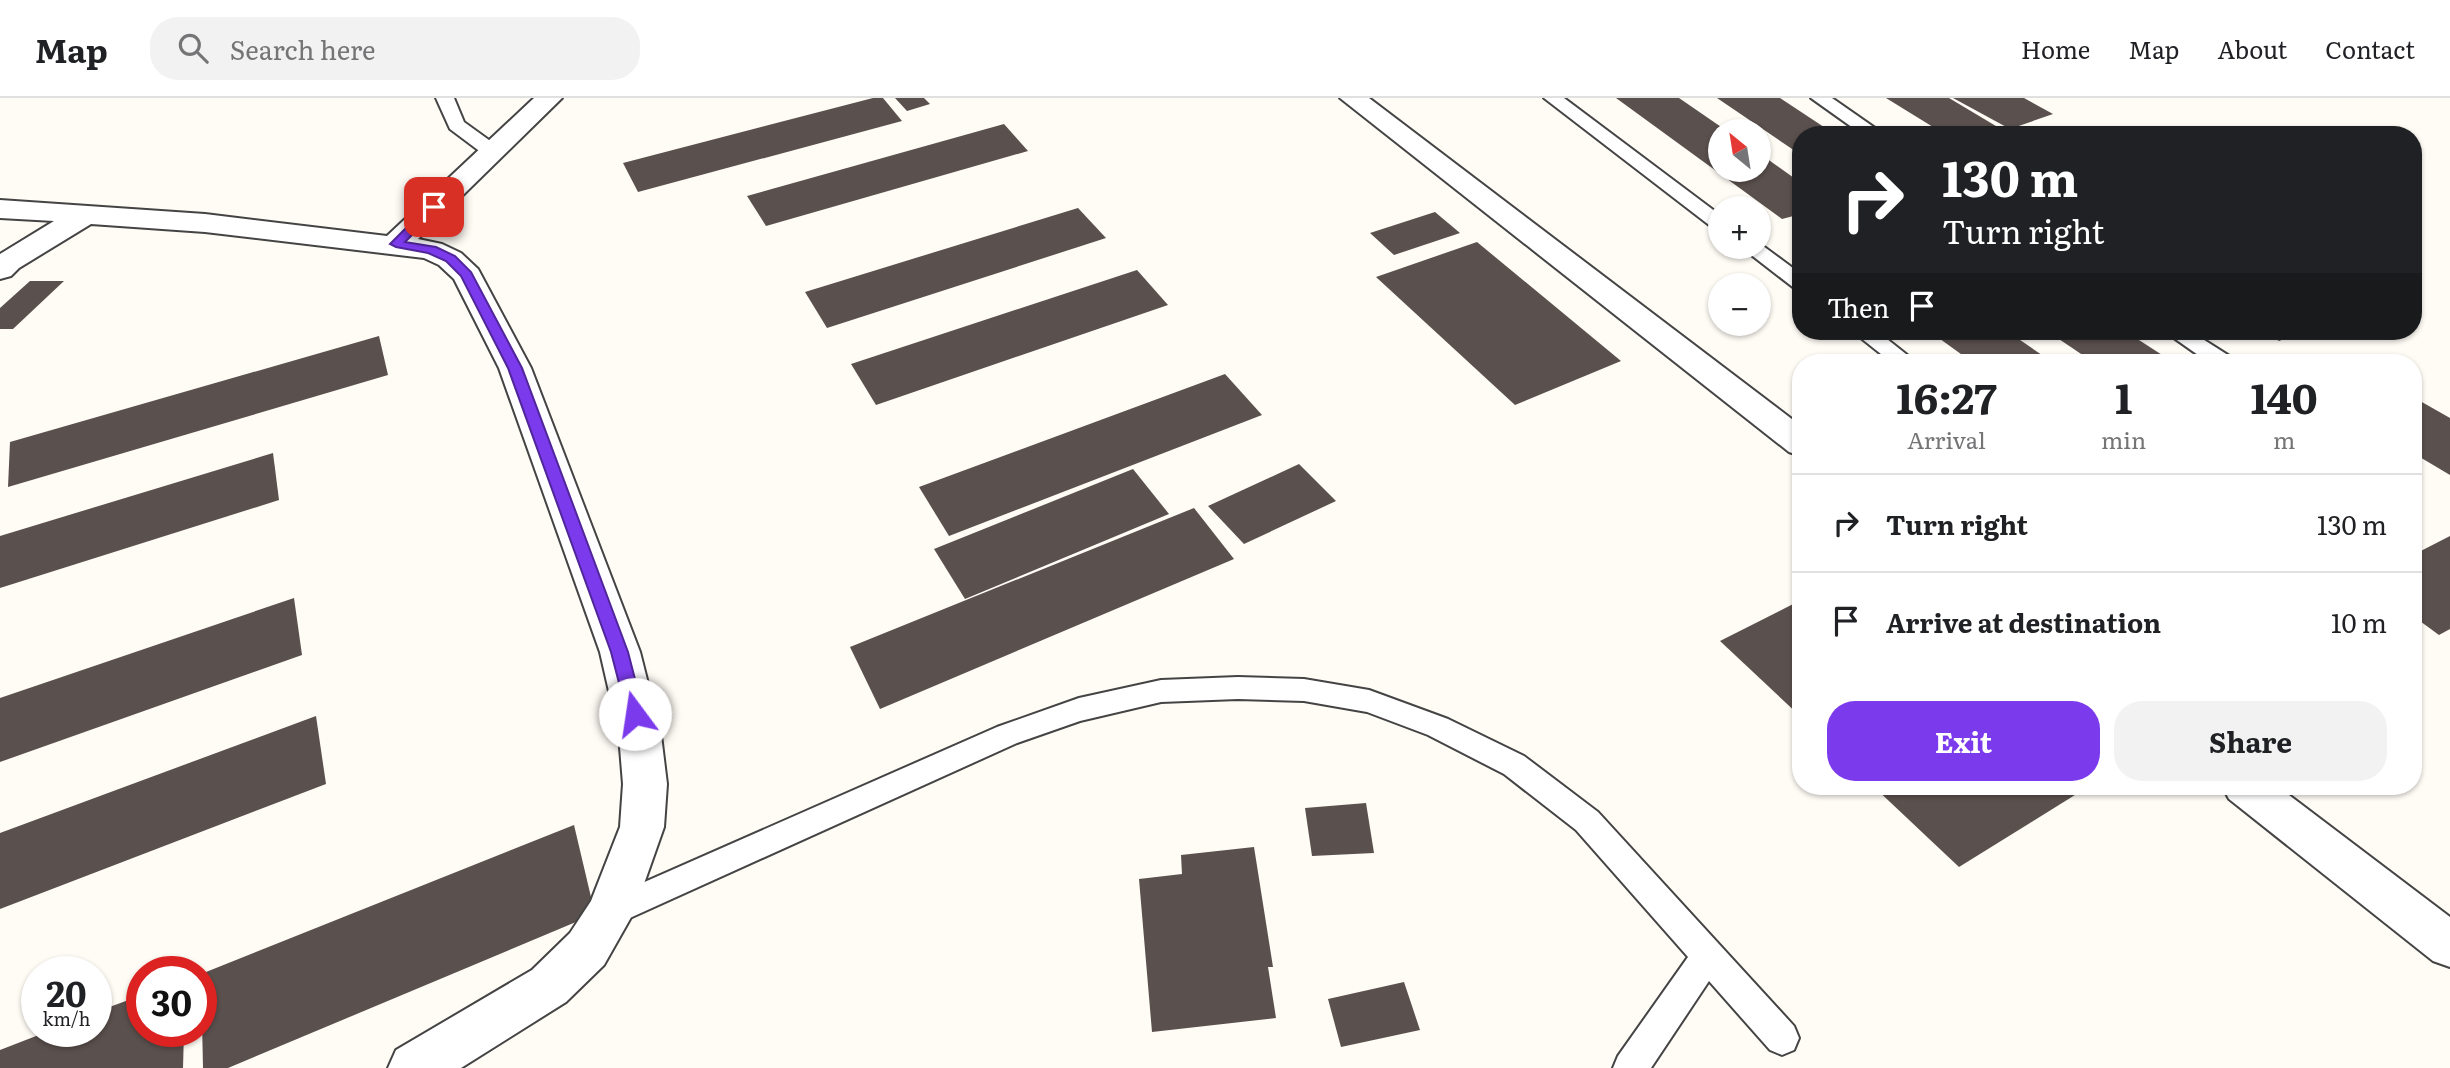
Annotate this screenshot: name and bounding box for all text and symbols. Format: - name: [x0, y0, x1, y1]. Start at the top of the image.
- search box: [150, 17, 640, 80]
- text: Map: [35, 24, 108, 73]
- icon: search: [174, 29, 212, 67]
- text: Search here: [230, 29, 376, 68]
- text: Home: [2021, 31, 2090, 66]
- text: Map: [2128, 31, 2179, 66]
- text: About: [2217, 31, 2287, 66]
- text: Contact: [2325, 31, 2415, 66]
- north arrow: [1708, 119, 1771, 182]
- map controls: [1708, 119, 1771, 336]
- text: 130 m: [1942, 139, 2078, 212]
- icon: right: [1827, 154, 1918, 245]
- pin: [404, 177, 464, 237]
- icon: arrive: [415, 188, 453, 226]
- button: +: [1708, 196, 1771, 259]
- text: Turn right: [1942, 206, 2104, 254]
- button: −: [1708, 273, 1771, 336]
- text: Then: [1827, 287, 1889, 326]
- icon: arrive: [1903, 287, 1941, 325]
- text: 16:27: [1896, 365, 1997, 427]
- text: 1: [2115, 365, 2132, 427]
- text: 140: [2251, 365, 2318, 427]
- text: Arrival: [1907, 422, 1986, 456]
- text: min: [2101, 422, 2146, 456]
- text: m: [2273, 422, 2295, 456]
- icon: right: [1827, 504, 1865, 542]
- text: Turn right: [1886, 504, 2028, 543]
- text: 130 m: [2317, 504, 2387, 543]
- icon: arrive: [1827, 602, 1865, 640]
- text: Arrive at destination: [1886, 602, 2161, 641]
- text: 10 m: [2331, 602, 2387, 641]
- position arrow: [598, 677, 672, 751]
- button: Exit: [1827, 701, 2100, 781]
- button: Share: [2114, 701, 2387, 781]
- speed limit sign: 30: [126, 956, 217, 1047]
- text: 20: [46, 966, 87, 1018]
- text: km/h: [43, 1005, 90, 1032]

